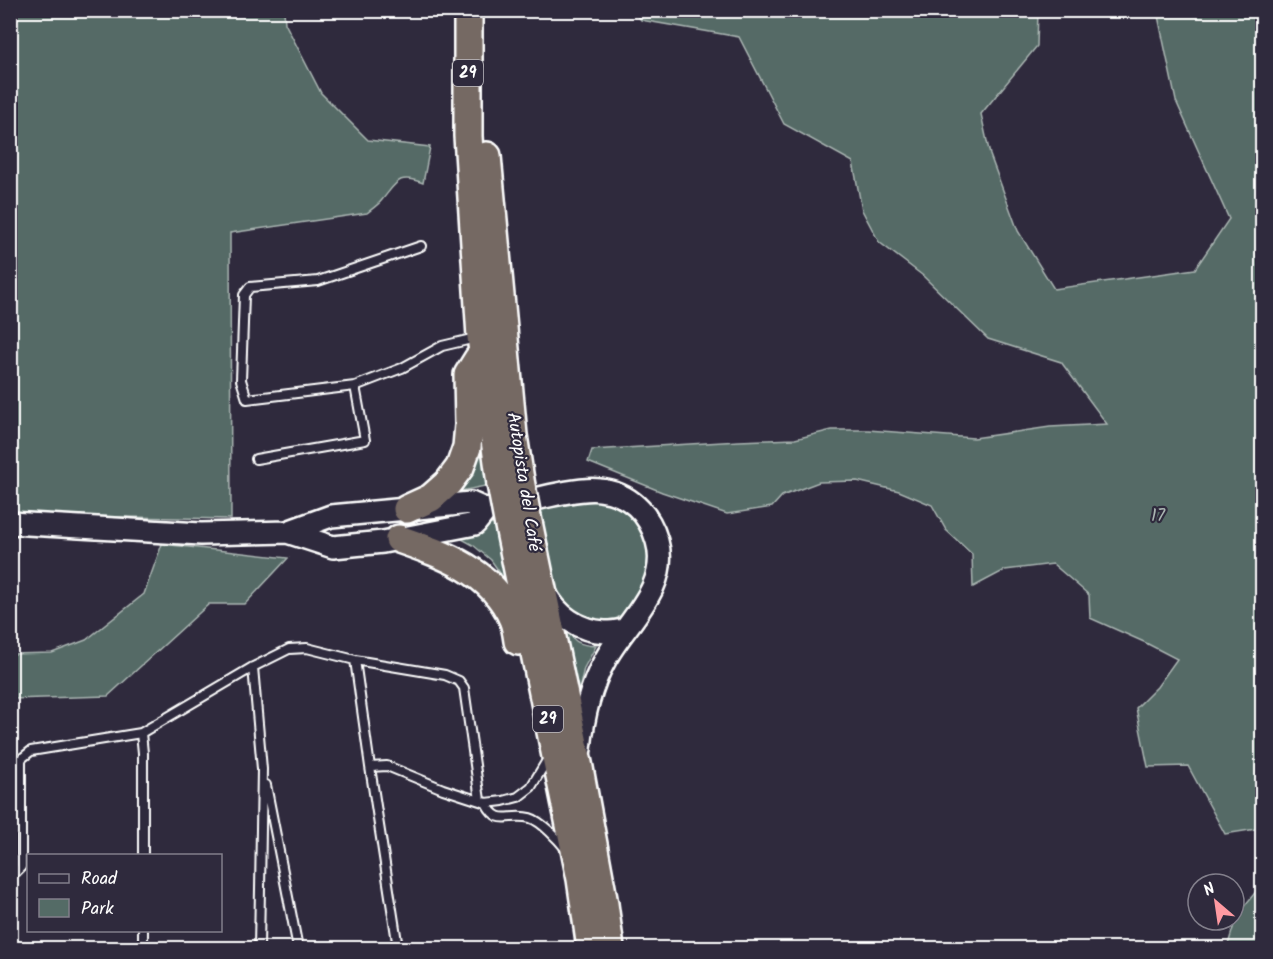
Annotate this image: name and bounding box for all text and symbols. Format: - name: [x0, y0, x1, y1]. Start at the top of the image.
- road number: 29: [453, 60, 483, 86]
- street label: Autopista del Café: [498, 410, 548, 555]
- park label: 17: [1151, 502, 1166, 531]
- road number: 29: [533, 706, 563, 732]
- legend: [27, 854, 222, 932]
- text: Road: [81, 865, 118, 894]
- north arrow: [1186, 872, 1246, 932]
- text: N: [1199, 877, 1220, 904]
- text: Park: [81, 895, 114, 924]

